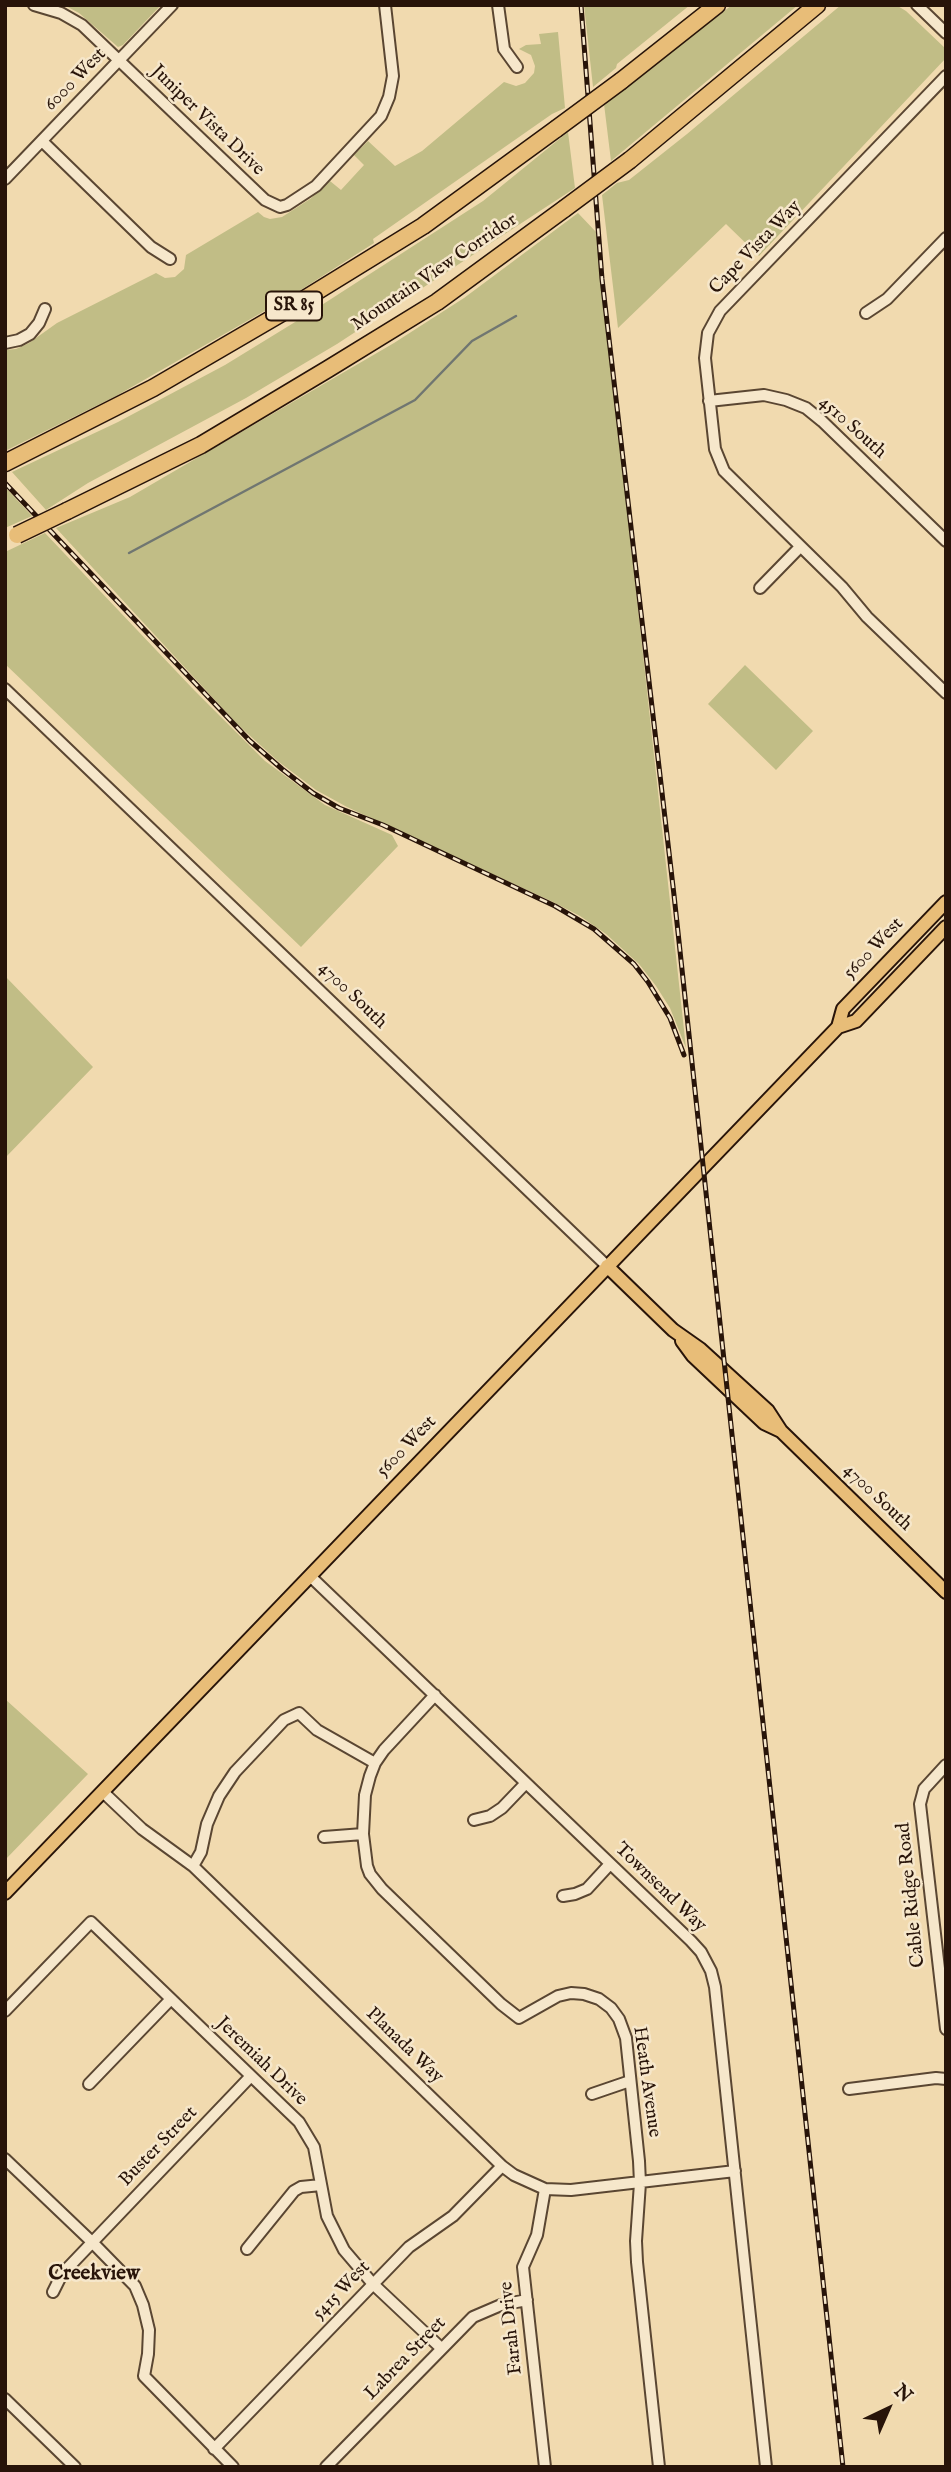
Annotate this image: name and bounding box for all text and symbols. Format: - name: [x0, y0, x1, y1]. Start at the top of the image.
- street label: 6000 West: [40, 44, 112, 116]
- street label: Juniper Vista Drive: [145, 61, 269, 181]
- street label: Cape Vista Way: [705, 196, 807, 300]
- street label: Mountain View Corridor: [348, 209, 522, 337]
- road number: SR 85: [266, 292, 322, 320]
- street label: 4510 South: [814, 392, 890, 464]
- street label: 5600 West: [839, 913, 909, 985]
- street label: 4700 South: [313, 958, 391, 1034]
- street label: 5600 West: [372, 1411, 442, 1483]
- street label: 4700 South: [838, 1460, 916, 1536]
- street label: Cable Ridge Road: [893, 1821, 931, 1969]
- street label: Townsend Way: [609, 1839, 711, 1937]
- street label: Planada Way: [360, 2003, 448, 2089]
- street label: Jeremiah Drive: [211, 2013, 311, 2111]
- street label: Heath Avenue: [627, 2025, 665, 2139]
- street label: Buster Street: [115, 2102, 203, 2192]
- street label: 5415 West: [308, 2257, 376, 2325]
- district label: Creekview: [48, 2262, 140, 2288]
- street label: Farah Drive: [496, 2280, 528, 2376]
- street label: Labrea Street: [361, 2313, 451, 2405]
- north arrow: [853, 2374, 923, 2444]
- text: N: [888, 2380, 917, 2408]

